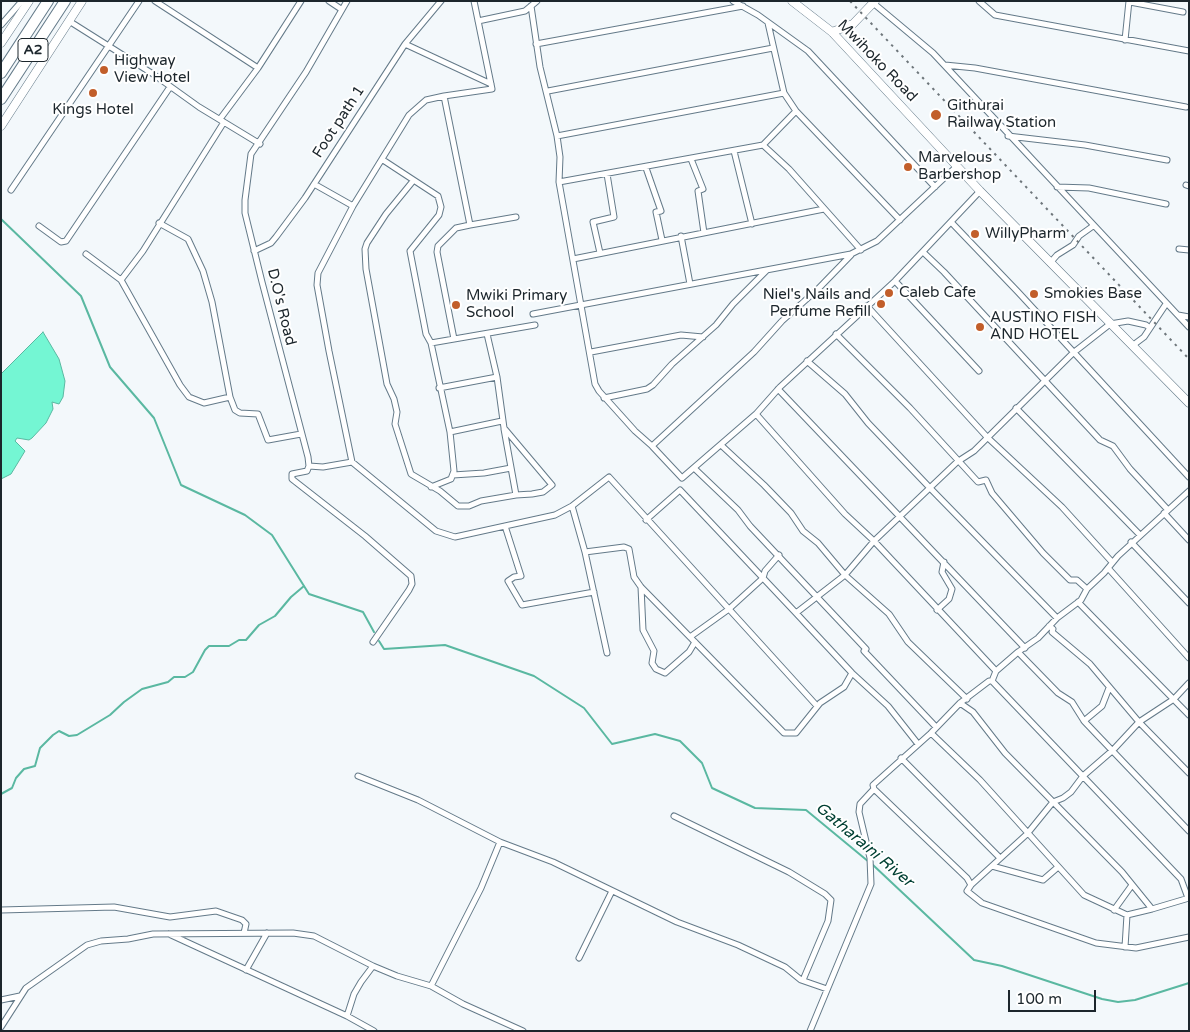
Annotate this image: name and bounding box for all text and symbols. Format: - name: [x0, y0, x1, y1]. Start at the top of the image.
- street label: Mwihoko Road: [833, 16, 921, 106]
- road number: A2: [18, 38, 48, 62]
- place label: Highway View Hotel: [114, 52, 190, 87]
- marker: Highway View Hotel: [98, 64, 110, 76]
- street label: Foot path 1: [309, 83, 369, 161]
- marker: Kings Hotel: [87, 87, 99, 99]
- place label: Githurai Railway Station: [947, 97, 1056, 132]
- place label: Kings Hotel: [52, 101, 134, 119]
- marker: Githurai Railway Station: [929, 108, 943, 122]
- place label: Marvelous Barbershop: [918, 149, 1001, 184]
- marker: Marvelous Barbershop: [902, 161, 914, 173]
- place label: WillyPharm: [985, 225, 1066, 243]
- marker: WillyPharm: [969, 228, 981, 240]
- street label: D.O's Road: [263, 267, 299, 347]
- place label: Caleb Cafe: [899, 284, 976, 302]
- place label: Smokies Base: [1044, 285, 1142, 303]
- place label: Niel's Nails and Perfume Refill: [763, 286, 871, 321]
- place label: Mwiki Primary School: [466, 287, 567, 322]
- marker: Caleb Cafe: [883, 287, 895, 299]
- marker: Smokies Base: [1028, 288, 1040, 300]
- marker: Niel's Nails and Perfume Refill: [875, 298, 887, 310]
- marker: Mwiki Primary School: [450, 299, 462, 311]
- place label: AUSTINO FISH AND HOTEL: [990, 309, 1096, 344]
- marker: AUSTINO FISH AND HOTEL: [974, 321, 986, 333]
- water label: Gatharaini River: [811, 799, 917, 891]
- scale bar: [1010, 980, 1098, 1012]
- text: 100 m: [1016, 990, 1062, 1008]

